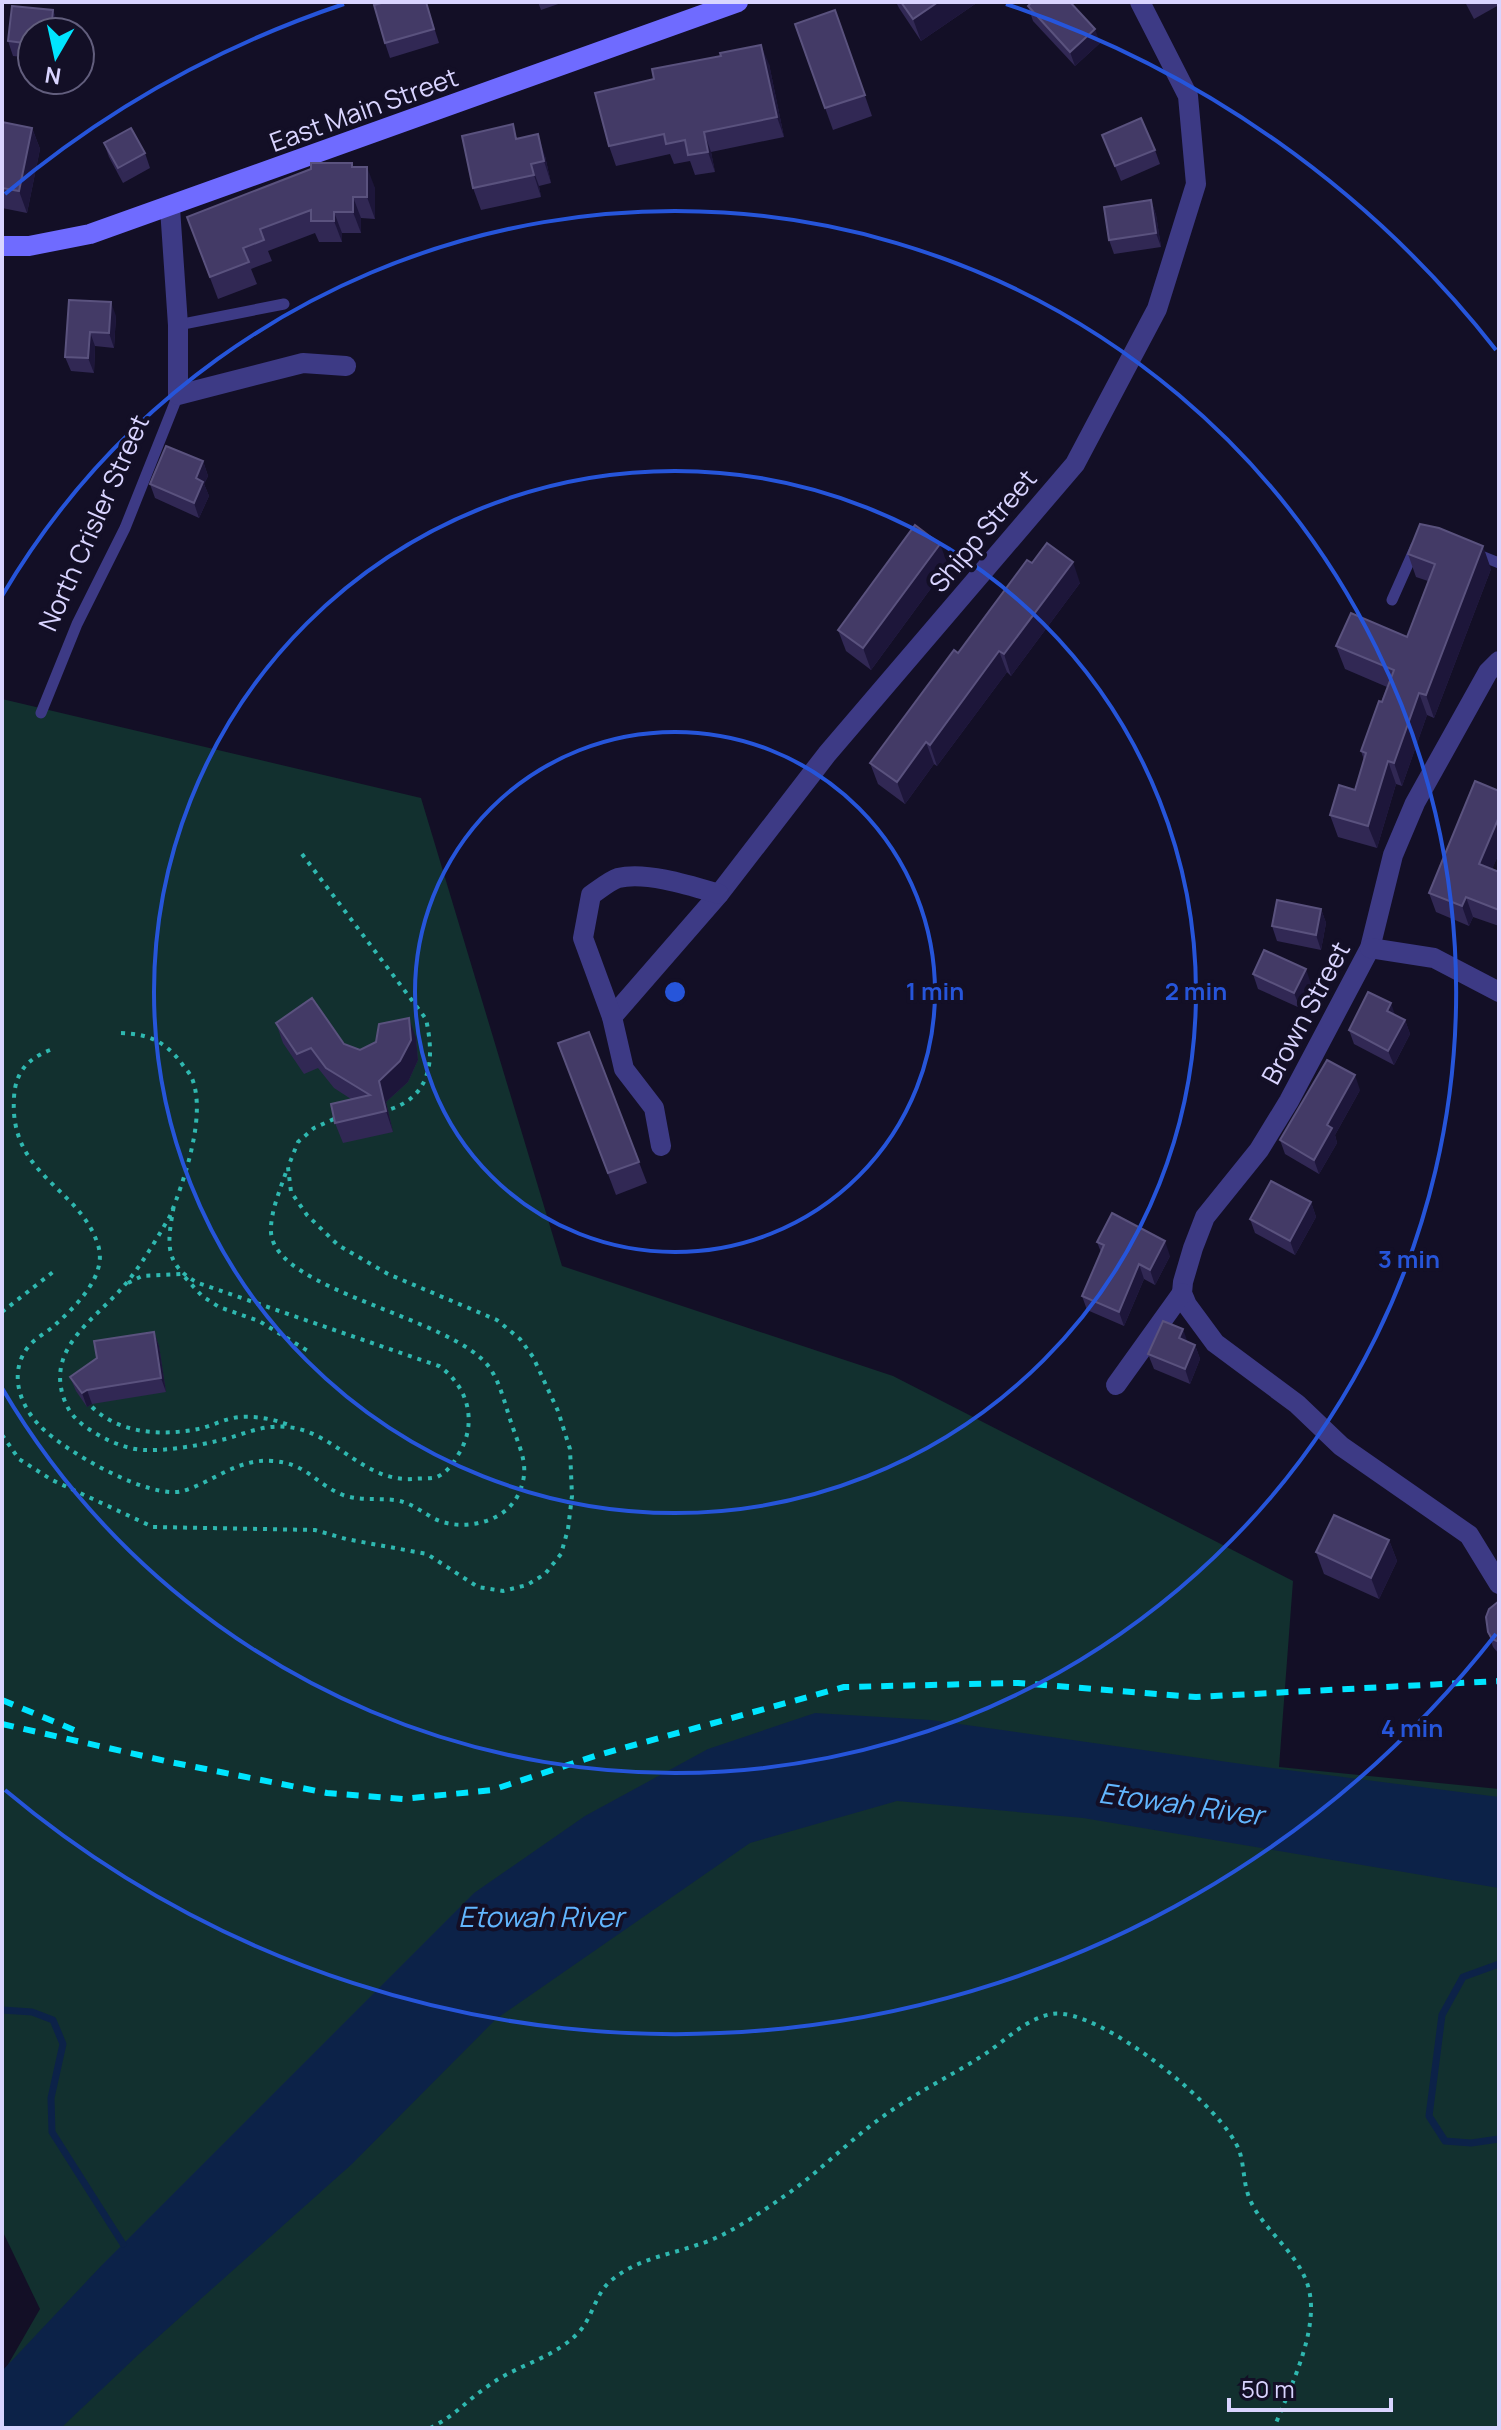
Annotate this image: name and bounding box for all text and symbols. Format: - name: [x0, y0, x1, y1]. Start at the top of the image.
- north arrow: [16, 16, 96, 96]
- street label: East Main Street: [265, 58, 463, 160]
- text: N: [43, 60, 63, 92]
- street label: North Crisler Street: [29, 409, 157, 637]
- street label: Shipp Street: [920, 461, 1044, 599]
- street label: Brown Street: [1252, 935, 1358, 1090]
- text: 1 min: [906, 974, 964, 1007]
- text: 2 min: [1165, 974, 1227, 1007]
- centre of rings: [661, 978, 689, 1006]
- text: 3 min: [1378, 1242, 1440, 1275]
- text: 4 min: [1381, 1711, 1443, 1744]
- water label: Etowah River: [1097, 1773, 1270, 1834]
- water label: Etowah River: [458, 1897, 628, 1935]
- scale bar: [1229, 2362, 1391, 2412]
- text: 50 m: [1241, 2372, 1295, 2405]

